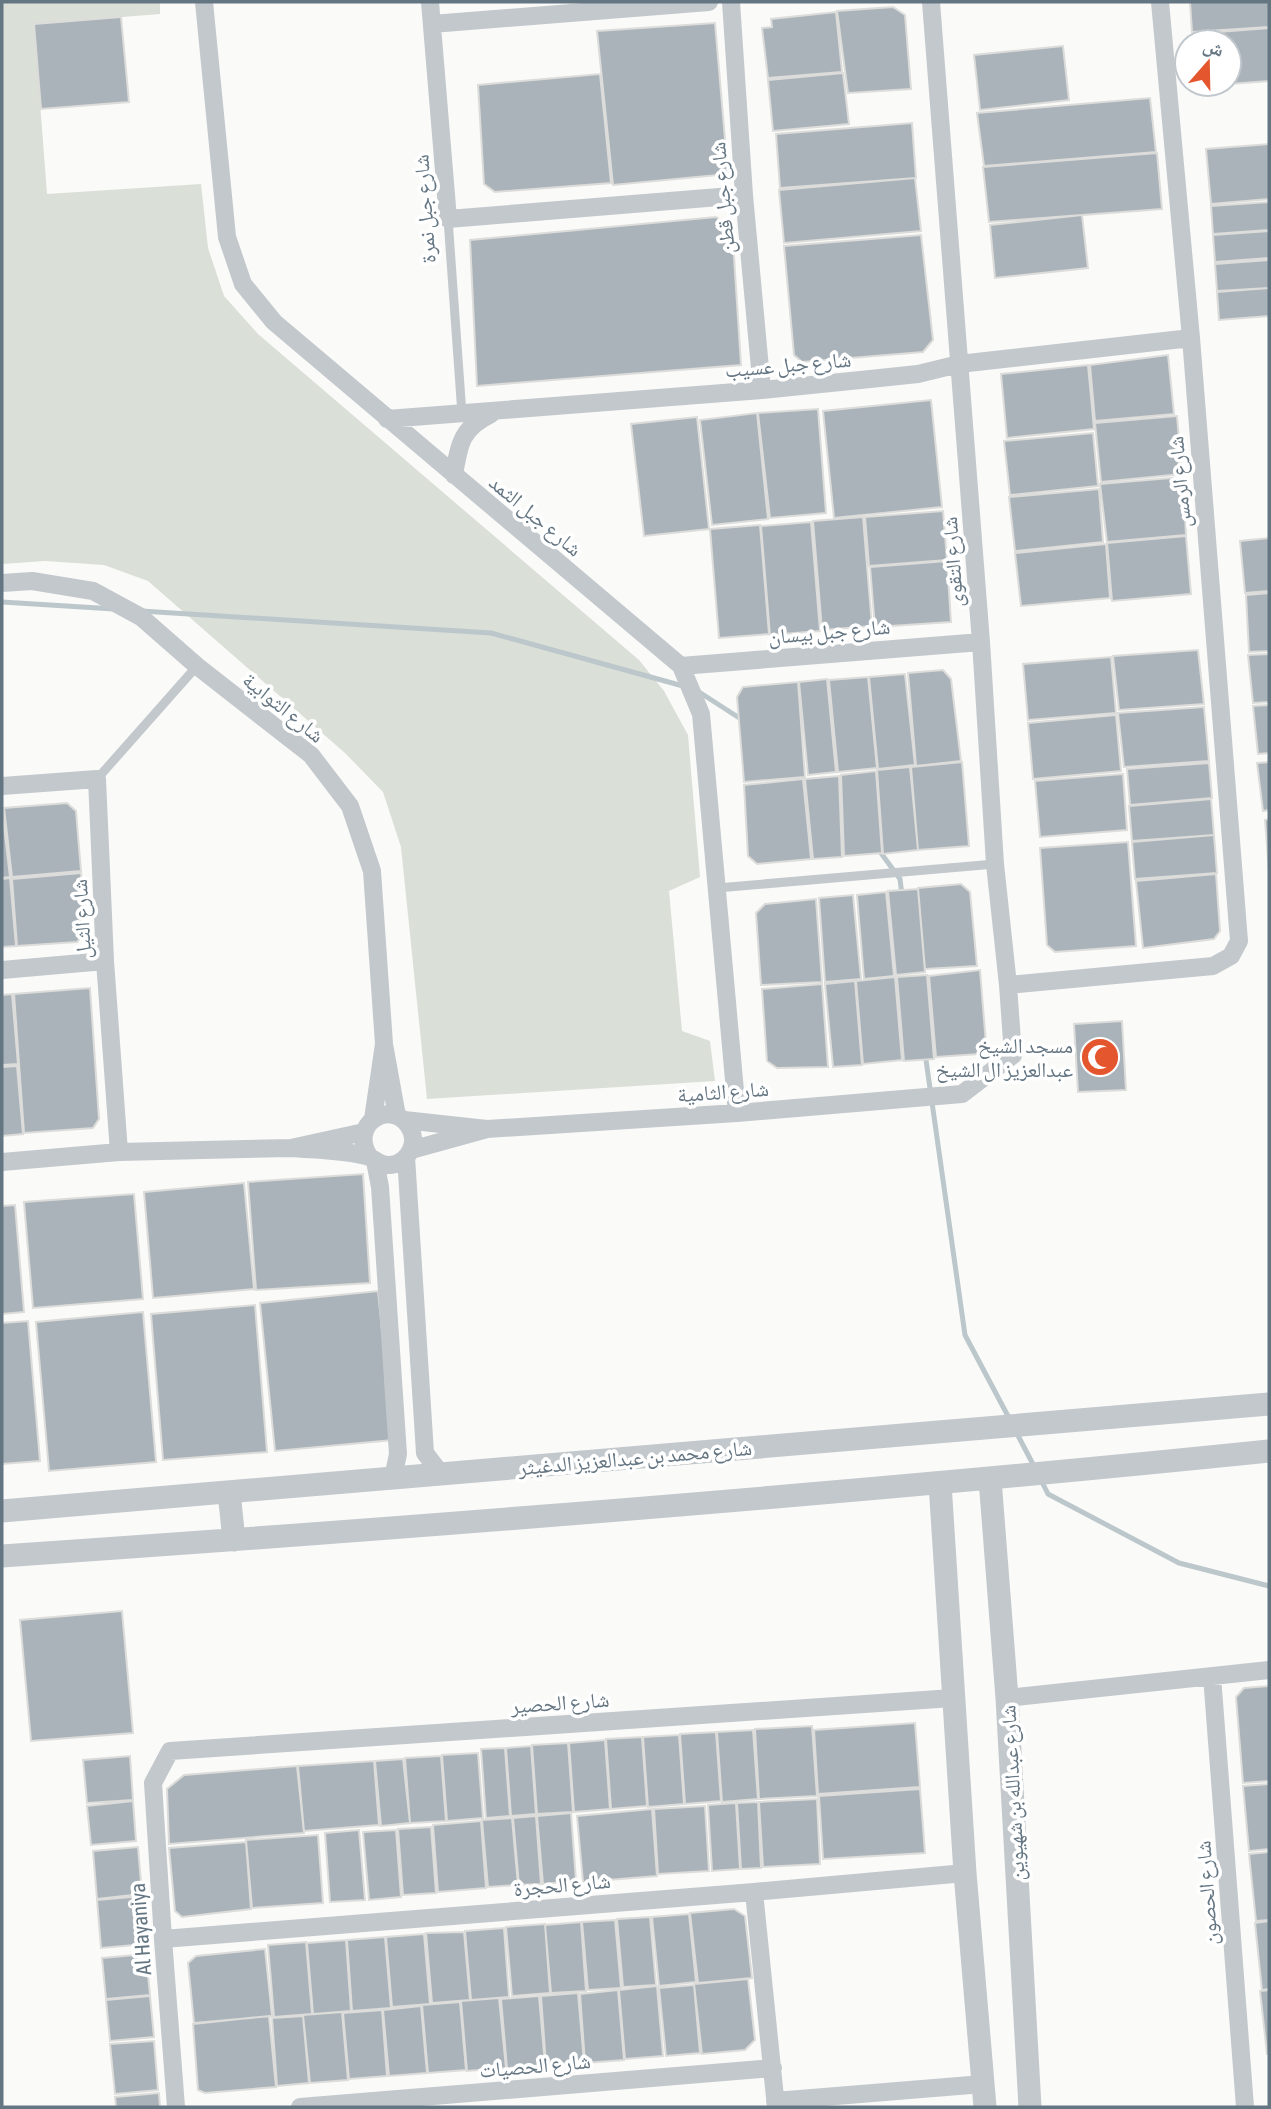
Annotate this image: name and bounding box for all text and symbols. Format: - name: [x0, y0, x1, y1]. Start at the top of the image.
- north arrow: [1173, 28, 1243, 98]
- text: ش: [1200, 33, 1227, 62]
- street label: شارع جبل قطن: [705, 141, 741, 255]
- street label: شارع جبل نمرة: [408, 154, 442, 264]
- street label: شارع جبل عسيب: [724, 347, 852, 383]
- street label: شارع الرمس: [1163, 435, 1197, 529]
- street label: شارع جبل الثمد: [484, 469, 587, 562]
- street label: شارع التقوى: [937, 516, 969, 608]
- street label: شارع جبل بيسان: [767, 614, 891, 650]
- street label: شارع الثوابية: [237, 667, 329, 749]
- street label: شارع الثيل: [67, 878, 97, 959]
- place label: مسجد الشيخ عبدالعزيز ال الشيخ: [936, 1033, 1073, 1083]
- mosque icon: مسجد الشيخ عبدالعزيز ال الشيخ: [1079, 1036, 1121, 1078]
- street label: شارع الثامية: [676, 1076, 770, 1108]
- street label: شارع محمد بن عبدالعزيز الدغيثر: [516, 1435, 753, 1481]
- street label: شارع الحصير: [509, 1687, 610, 1719]
- street label: شارع عبدالله بن شهيوين: [995, 1704, 1031, 1882]
- street label: شارع الحصون: [1190, 1840, 1224, 1946]
- street label: شارع الحجرة: [512, 1868, 612, 1902]
- street label: Al Hayaniya: [125, 1882, 155, 1976]
- street label: شارع الحصيات: [478, 2048, 592, 2084]

